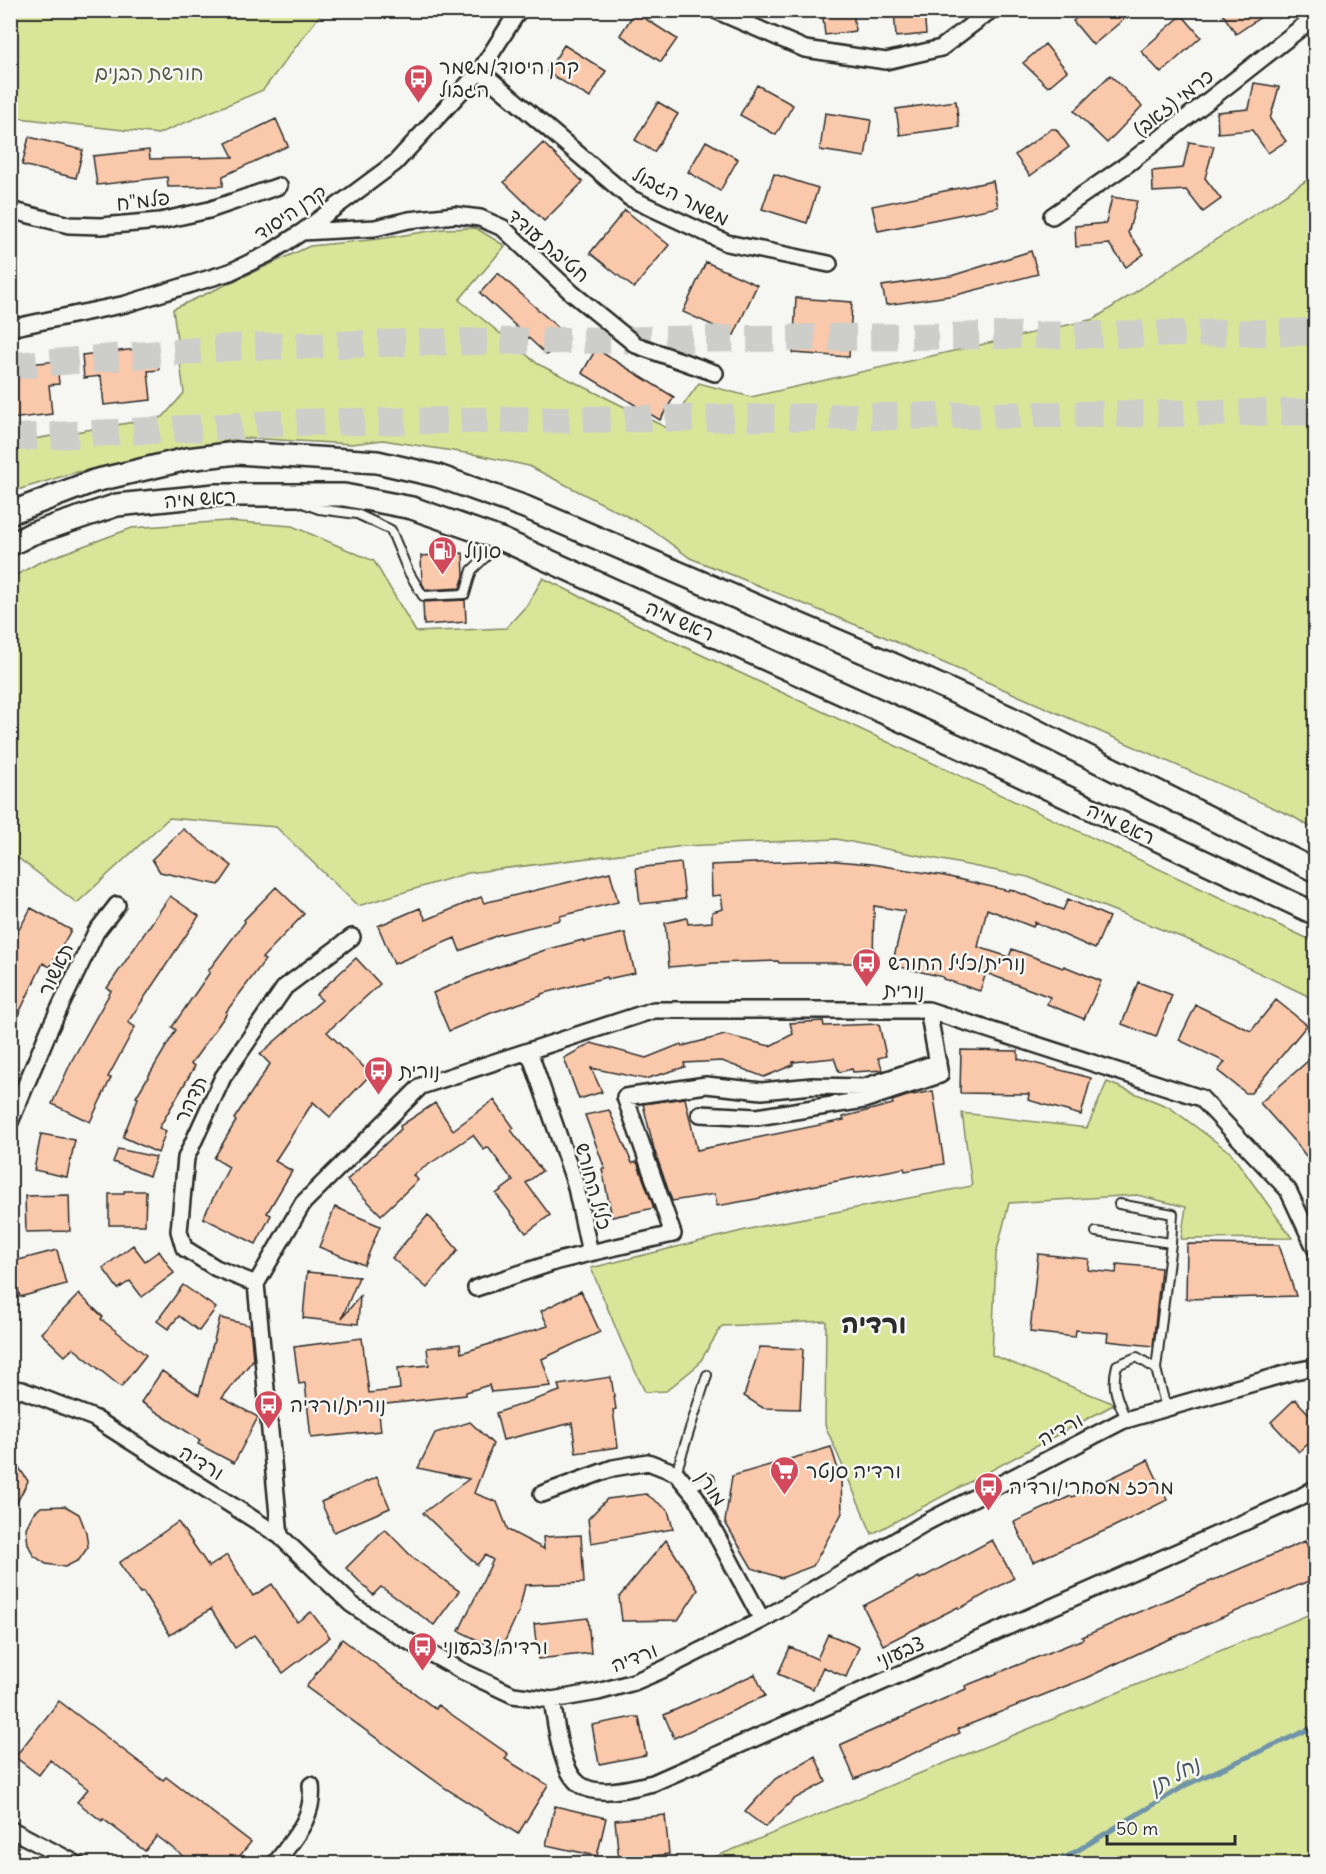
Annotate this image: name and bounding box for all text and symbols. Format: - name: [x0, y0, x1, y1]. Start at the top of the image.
- place label: קרן היסוד/משמר הגבול: [439, 54, 579, 102]
- park label: חורשת הבנים: [94, 60, 204, 85]
- bus stop icon: קרן היסוד/משמר הגבול: [402, 62, 434, 104]
- street label: כרמי (זאב): [1128, 63, 1218, 141]
- street label: משמר הגבול: [628, 161, 734, 231]
- street label: קרן היסוד: [249, 179, 332, 246]
- street label: פלמ"ח: [115, 184, 171, 216]
- street label: חטיבת עודד: [503, 203, 595, 287]
- street label: ראש מיה: [163, 483, 237, 513]
- fuel station icon: סונול: [427, 534, 459, 576]
- place label: סונול: [464, 538, 501, 563]
- street label: ראש מיה: [642, 594, 718, 646]
- street label: ראש מיה: [1083, 796, 1159, 850]
- street label: תאשור: [32, 939, 78, 999]
- bus stop icon: נורית/כליל החורש: [851, 946, 883, 988]
- place label: נורית/כליל החורש: [888, 950, 1025, 975]
- street label: נורית: [882, 977, 925, 1003]
- bus stop icon: נורית: [362, 1054, 394, 1096]
- place label: נורית: [398, 1058, 440, 1083]
- street label: תדהר: [168, 1071, 212, 1127]
- street label: כליל החורש: [570, 1140, 618, 1232]
- district label: ורדיה: [842, 1307, 906, 1340]
- bus stop icon: נורית/ורדיה: [253, 1388, 285, 1430]
- place label: נורית/ורדיה: [290, 1392, 386, 1417]
- street label: ורדיה: [1033, 1407, 1087, 1451]
- street label: ורדיה: [175, 1439, 229, 1485]
- supermarket icon: ורדיה סנטר: [769, 1454, 801, 1496]
- place label: ורדיה סנטר: [806, 1458, 901, 1483]
- street label: מורן: [691, 1466, 733, 1511]
- bus stop icon: מרכז מסחרי/ורדיה: [972, 1470, 1004, 1512]
- place label: מרכז מסחרי/ורדיה: [1009, 1474, 1174, 1499]
- street label: צבעוני: [872, 1629, 928, 1673]
- bus stop icon: ורדיה/צבעוני: [406, 1630, 438, 1672]
- place label: ורדיה/צבעוני: [443, 1634, 548, 1659]
- street label: ורדיה: [607, 1637, 661, 1677]
- water label: נחל תן: [1144, 1750, 1206, 1800]
- scale bar: [1107, 1808, 1234, 1846]
- text: 50 m: [1116, 1817, 1158, 1840]

